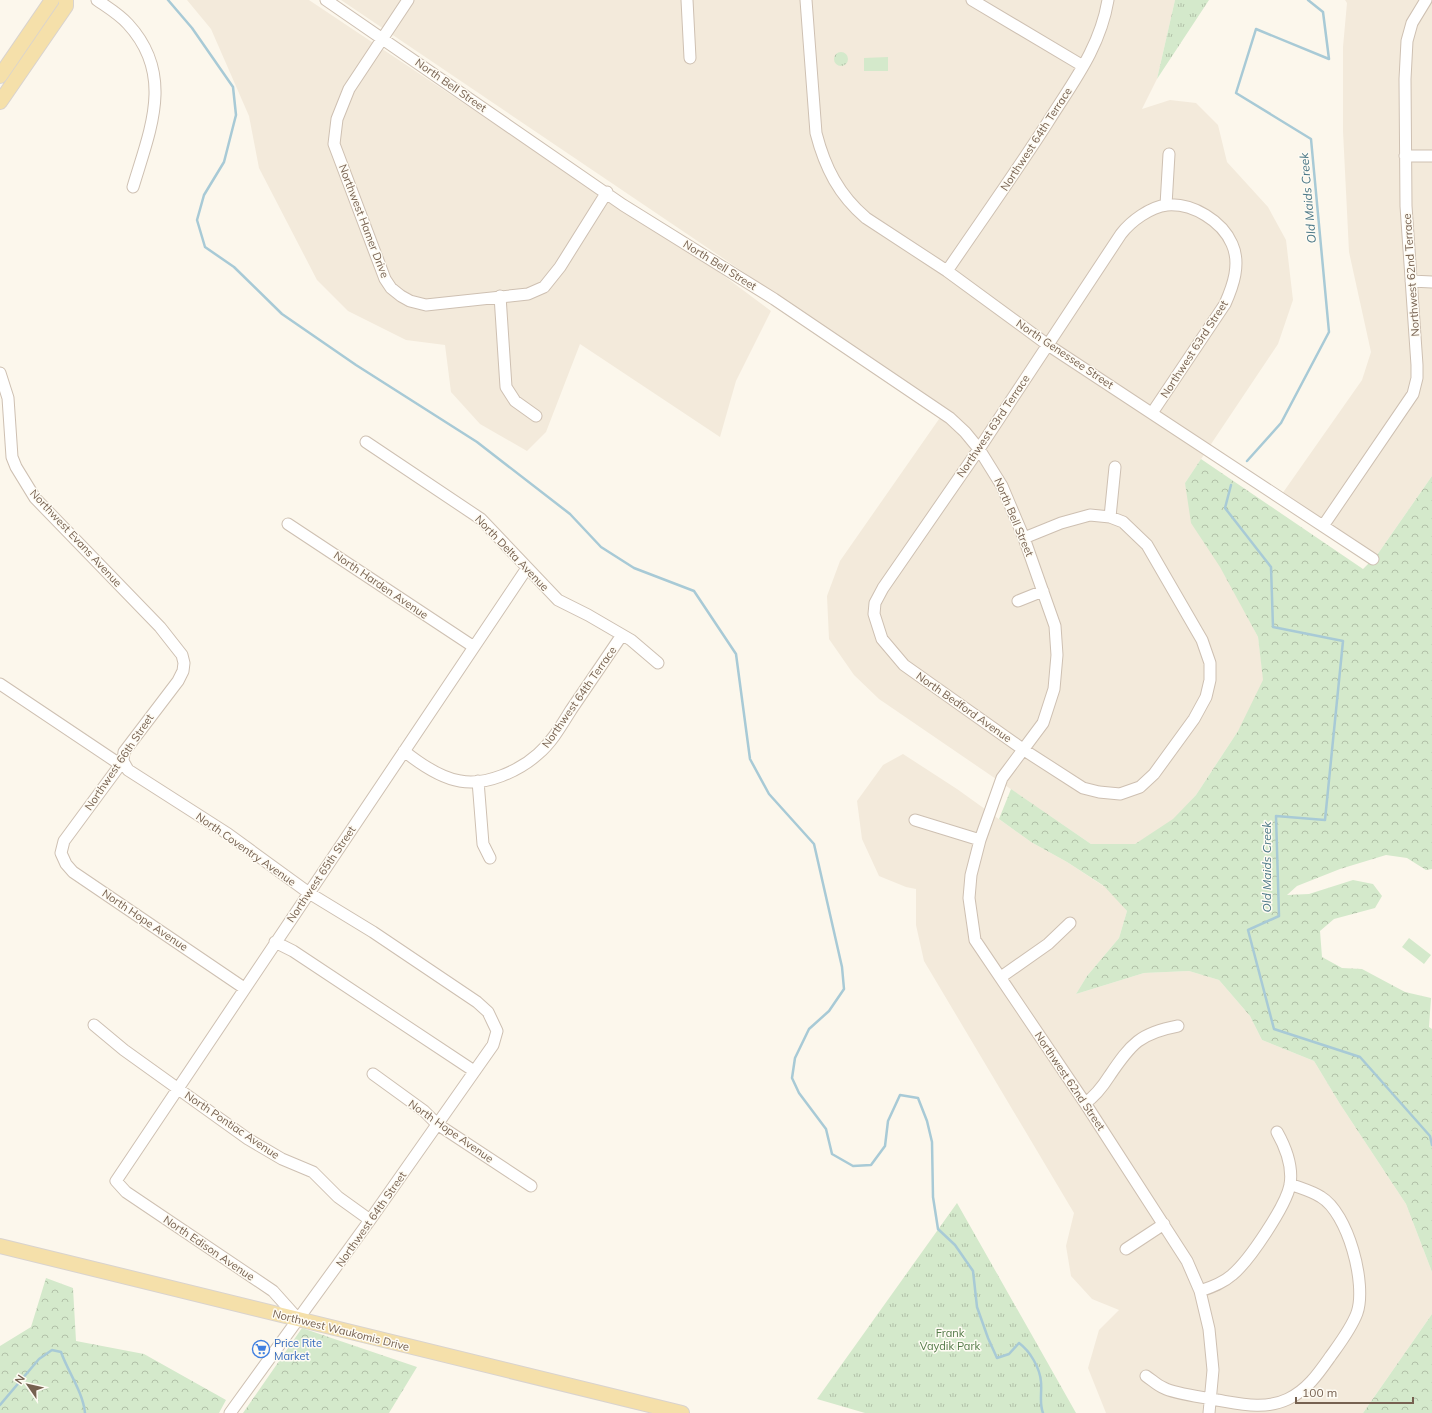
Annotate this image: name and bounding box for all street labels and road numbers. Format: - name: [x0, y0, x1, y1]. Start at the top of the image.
- street label: North Bell Street: [413, 55, 490, 115]
- street label: Northwest 64th Terrace: [997, 85, 1075, 193]
- street label: Northwest Hamer Drive: [336, 162, 392, 280]
- street label: Northwest 62nd Terrace: [1400, 213, 1422, 337]
- street label: North Bell Street: [681, 237, 759, 293]
- street label: Northwest 63rd Street: [1157, 297, 1231, 400]
- street label: North Genessee Street: [1014, 316, 1117, 392]
- street label: Northwest 63rd Terrace: [953, 372, 1033, 480]
- street label: North Bell Street: [991, 476, 1037, 558]
- street label: Northwest Evans Avenue: [27, 486, 125, 590]
- street label: North Delta Avenue: [472, 512, 552, 594]
- street label: North Harden Avenue: [331, 548, 431, 622]
- street label: Northwest 64th Terrace: [539, 644, 619, 750]
- street label: North Bedford Avenue: [913, 669, 1015, 745]
- street label: Northwest 66th Street: [81, 711, 157, 813]
- street label: North Coventry Avenue: [193, 809, 299, 889]
- street label: Northwest 65th Street: [283, 823, 359, 925]
- street label: North Hope Avenue: [99, 886, 191, 954]
- street label: Northwest 62nd Street: [1032, 1029, 1108, 1133]
- street label: North Pontiac Avenue: [182, 1088, 282, 1162]
- street label: North Hope Avenue: [406, 1096, 496, 1166]
- street label: Northwest 64th Street: [333, 1168, 409, 1269]
- street label: North Edison Avenue: [161, 1212, 257, 1284]
- street label: Northwest Waukomis Drive: [271, 1306, 411, 1354]

